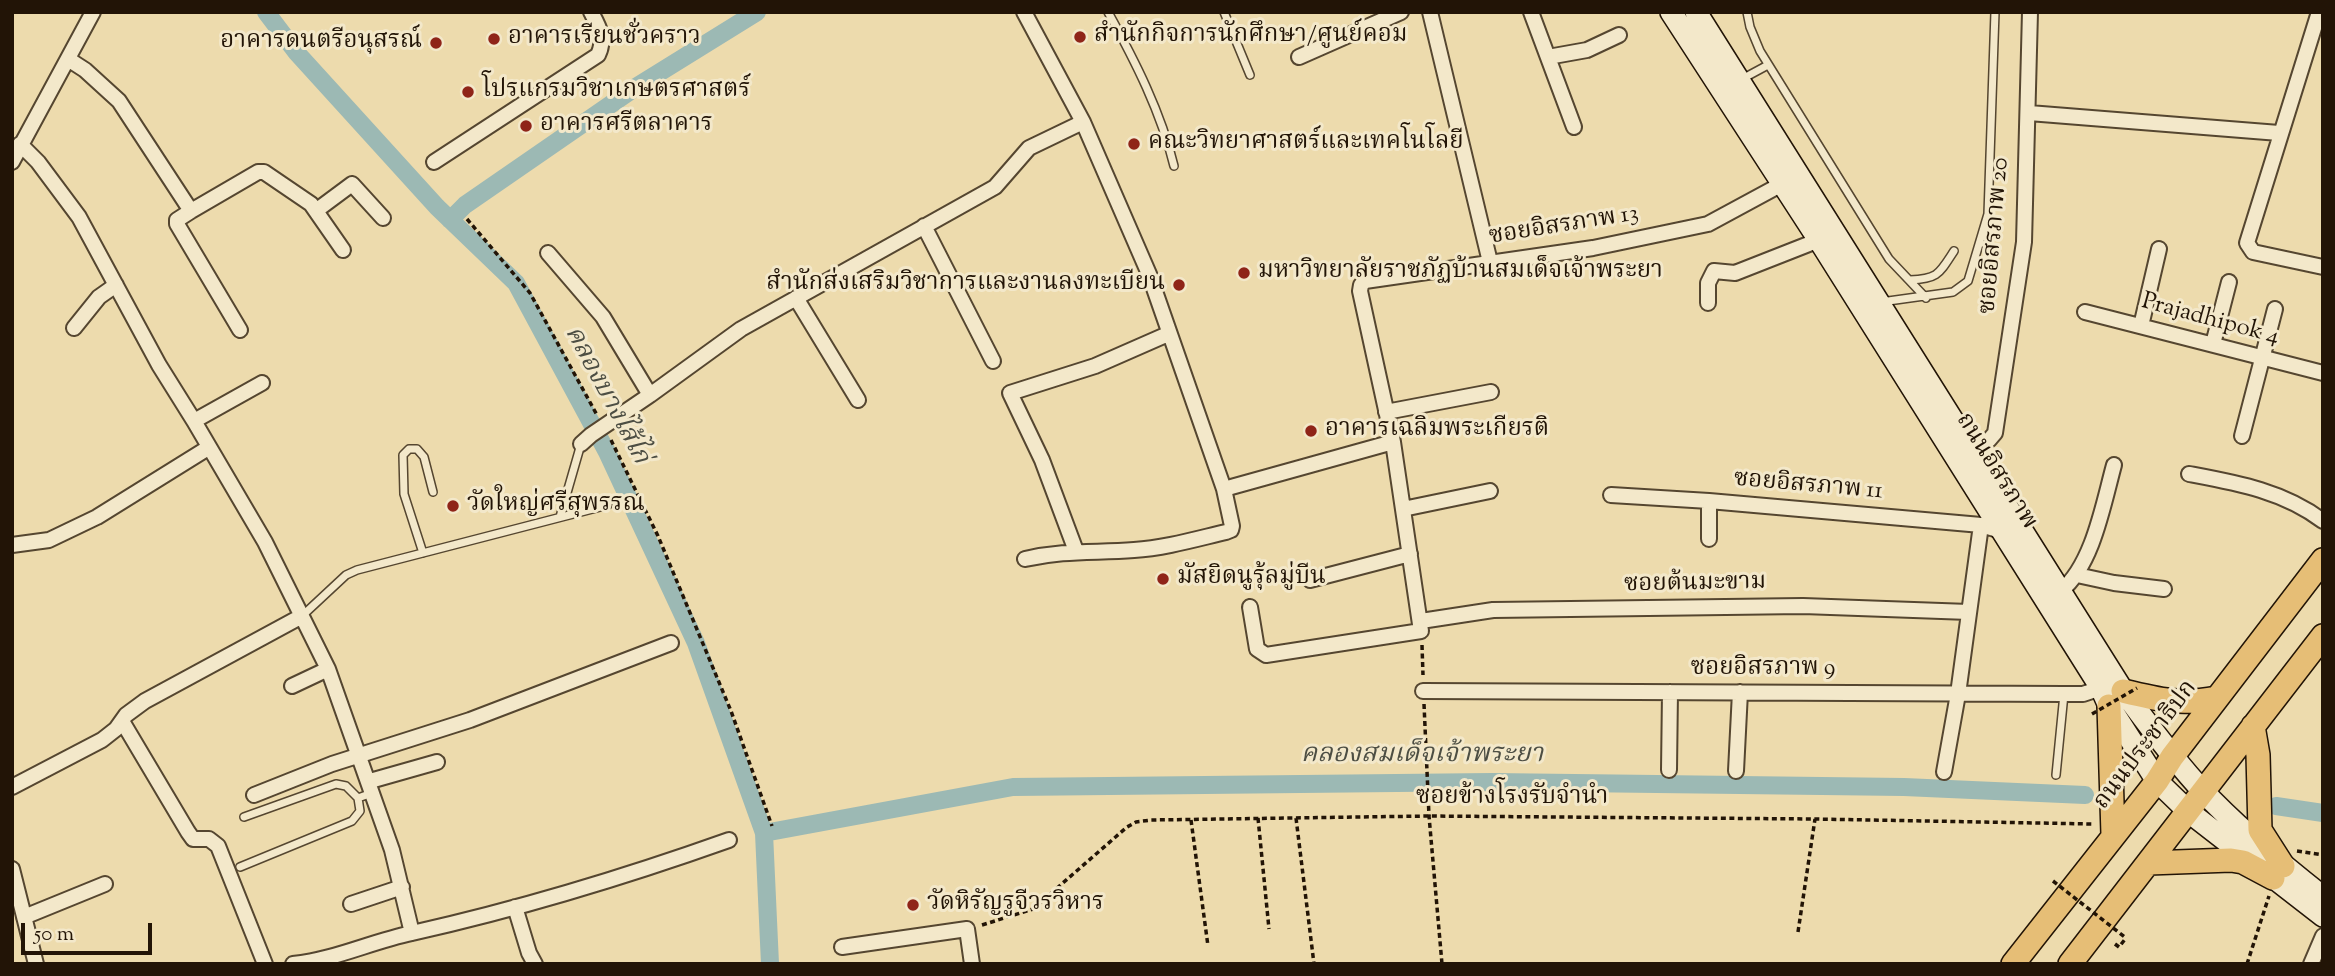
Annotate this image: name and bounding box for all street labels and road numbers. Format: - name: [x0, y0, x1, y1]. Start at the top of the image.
- street label: ซอยอิสรภาพ 20: [1975, 157, 2017, 315]
- street label: ซอยอิสรภาพ 13: [1487, 201, 1641, 253]
- street label: Prajadhipok 4: [2138, 289, 2282, 353]
- street label: ถนนอิสรภาพ: [1948, 409, 2042, 535]
- street label: ซอยอิสรภาพ 11: [1732, 466, 1884, 508]
- street label: ซอยต้นมะขาม: [1624, 569, 1766, 601]
- street label: ซอยอิสรภาพ 9: [1691, 656, 1835, 684]
- street label: ถนนประชาธิปก: [2089, 676, 2205, 816]
- street label: ซอยข้างโรงรับจำนำ: [1416, 785, 1608, 813]

